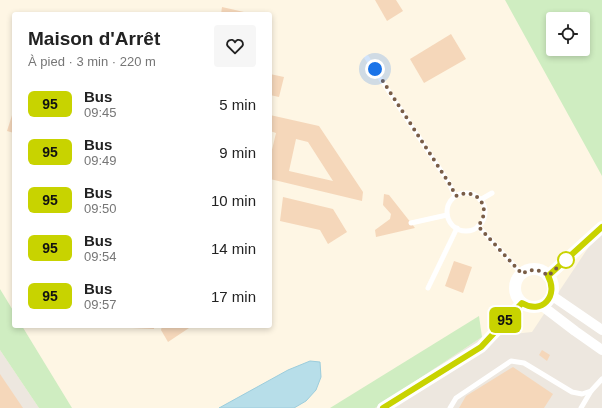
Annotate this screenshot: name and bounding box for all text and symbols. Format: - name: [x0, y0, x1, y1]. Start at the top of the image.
- map controls: [546, 12, 590, 56]
- button: locate: [546, 12, 590, 56]
- button: heart: [214, 25, 256, 67]
- text: Maison d'Arrêt: [28, 28, 160, 49]
- text: À pied · 3 min · 220 m: [28, 54, 156, 69]
- your location: [365, 59, 385, 79]
- text: Bus: [84, 88, 112, 105]
- text: 95: [42, 96, 58, 112]
- text: 5 min: [219, 96, 256, 113]
- text: 09:45: [84, 105, 117, 120]
- text: Bus: [84, 136, 112, 153]
- text: 95: [42, 144, 58, 160]
- text: 9 min: [219, 144, 256, 161]
- text: 09:49: [84, 153, 117, 168]
- text: Bus: [84, 184, 112, 201]
- text: 95: [42, 192, 58, 208]
- text: 10 min: [211, 192, 256, 209]
- text: 09:50: [84, 201, 117, 216]
- text: Bus: [84, 232, 112, 249]
- text: 95: [42, 240, 58, 256]
- text: 14 min: [211, 240, 256, 257]
- text: 09:54: [84, 249, 117, 264]
- unlabelled marker: [557, 251, 575, 269]
- text: Bus: [84, 280, 112, 297]
- text: 95: [42, 288, 58, 304]
- text: 17 min: [211, 288, 256, 305]
- text: 09:57: [84, 297, 117, 312]
- line badge: 95: [487, 307, 523, 333]
- text: 95: [497, 312, 513, 328]

